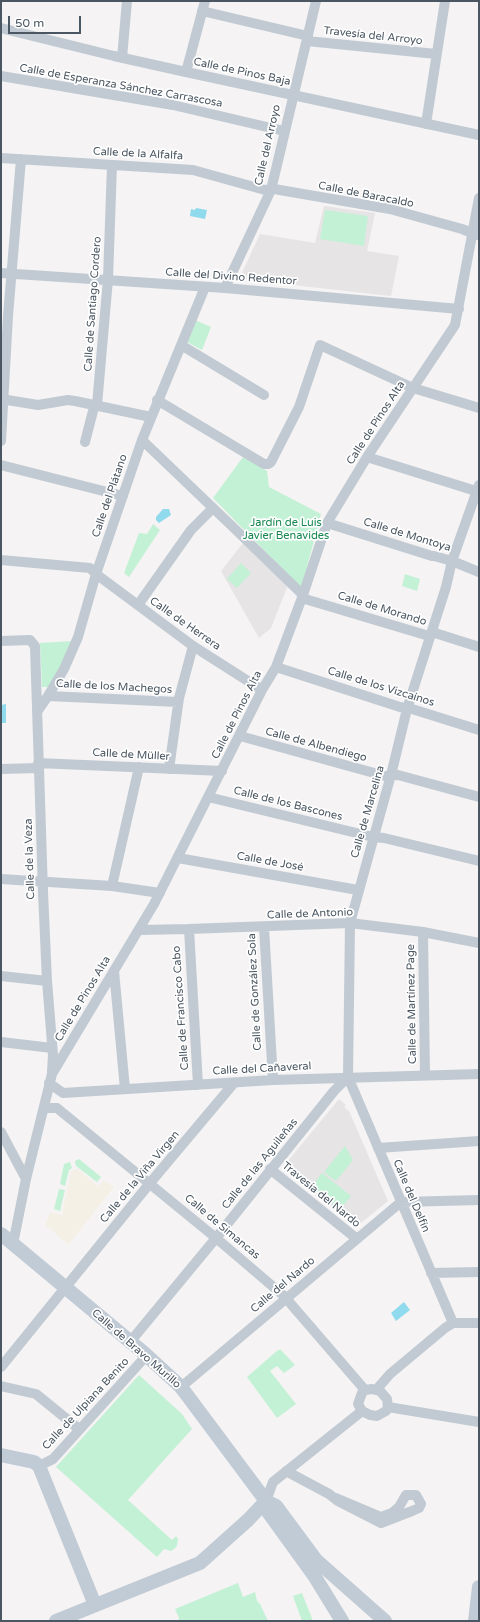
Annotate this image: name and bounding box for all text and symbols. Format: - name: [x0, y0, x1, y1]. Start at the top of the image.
- scale bar: [10, 8, 83, 34]
- text: 50 m: [15, 16, 44, 30]
- street label: Travesía del Arroyo: [323, 24, 423, 48]
- street label: Calle de Pinos Baja: [192, 55, 292, 89]
- street label: Calle de Esperanza Sánchez Carrascosa: [18, 62, 224, 110]
- street label: Calle del Arroyo: [252, 103, 284, 187]
- street label: Calle de la Alfalfa: [93, 145, 183, 163]
- street label: Calle de Baracaldo: [317, 179, 415, 211]
- street label: Calle de Santiago Cordero: [82, 236, 104, 372]
- street label: Calle del Divino Redentor: [165, 266, 297, 288]
- street label: Calle de Pinos Alta: [344, 379, 408, 467]
- street label: Calle del Plátano: [90, 453, 130, 539]
- street label: Calle de Montoya: [362, 515, 452, 555]
- park label: Jardín de Luis Javier Benavides: [243, 516, 329, 542]
- street label: Calle de Morando: [336, 589, 428, 629]
- street label: Calle de Herrera: [147, 595, 223, 653]
- street label: Calle de los Vizcaínos: [326, 664, 436, 710]
- street label: Calle de Pinos Alta: [209, 669, 265, 761]
- street label: Calle de los Machegos: [55, 677, 173, 697]
- street label: Calle de Albendiego: [264, 725, 368, 765]
- street label: Calle de Müller: [92, 746, 170, 764]
- street label: Calle de Marcelina: [348, 764, 388, 860]
- street label: Calle de los Bascones: [232, 784, 344, 824]
- street label: Calle de la Veza: [22, 818, 38, 900]
- street label: Calle de José: [235, 850, 305, 874]
- street label: Calle de Antonio: [267, 906, 353, 922]
- street label: Calle de González Sola: [245, 933, 265, 1051]
- street label: Calle de Martínez Page: [404, 944, 420, 1064]
- street label: Calle de Francisco Cabo: [170, 945, 192, 1071]
- street label: Calle de Pinos Alta: [52, 954, 114, 1044]
- street label: Calle del Cañaveral: [212, 1060, 312, 1078]
- street label: Calle de las Aguileñas: [219, 1116, 301, 1212]
- street label: Calle de la Viña Virgen: [98, 1128, 182, 1226]
- street label: Calle del Delfín: [390, 1158, 432, 1234]
- street label: Travesía del Nardo: [279, 1159, 363, 1231]
- street label: Calle de Simancas: [182, 1192, 262, 1262]
- street label: Calle del Nardo: [248, 1254, 318, 1316]
- street label: Calle de Bravo Murillo: [89, 1307, 183, 1391]
- street label: Calle de Ulpiana Benito: [40, 1355, 132, 1453]

